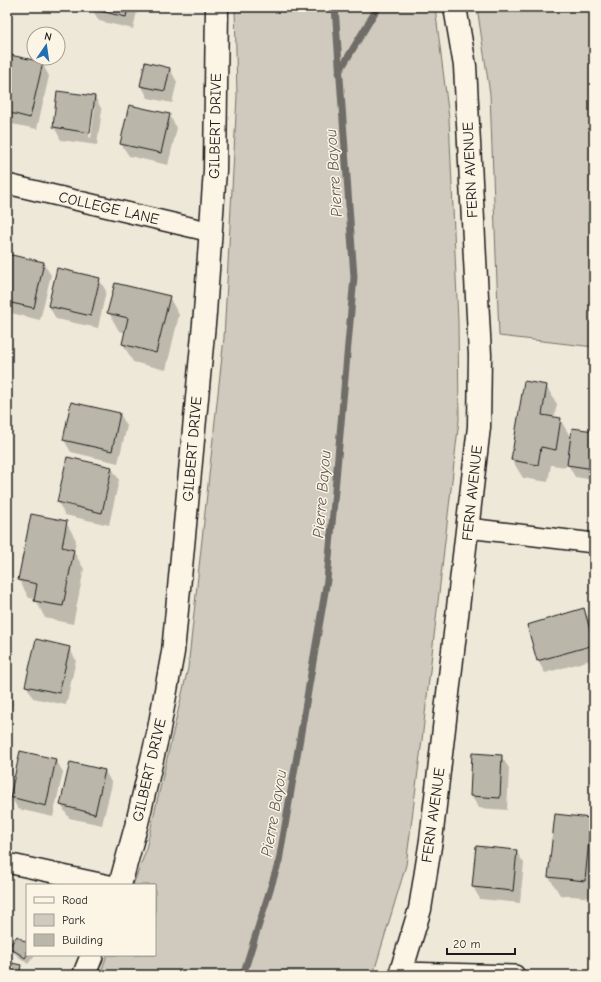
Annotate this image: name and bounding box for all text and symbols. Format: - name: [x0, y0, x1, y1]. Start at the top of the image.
- north arrow: [26, 26, 66, 66]
- text: N: [43, 30, 53, 44]
- street label: GILBERT DRIVE: [205, 73, 225, 179]
- street label: FERN AVENUE: [459, 122, 481, 218]
- water label: Pierre Bayou: [322, 128, 346, 218]
- street label: COLLEGE LANE: [57, 188, 161, 228]
- street label: GILBERT DRIVE: [178, 396, 206, 502]
- street label: FERN AVENUE: [458, 444, 486, 542]
- water label: Pierre Bayou: [309, 449, 335, 539]
- street label: GILBERT DRIVE: [128, 717, 170, 823]
- street label: FERN AVENUE: [417, 766, 449, 864]
- water label: Pierre Bayou: [257, 768, 291, 858]
- legend: [26, 884, 156, 956]
- text: Road: [62, 893, 88, 907]
- text: Park: [62, 913, 85, 927]
- scale bar: [447, 930, 515, 956]
- text: Building: [62, 933, 103, 947]
- text: 20 m: [453, 937, 481, 951]

